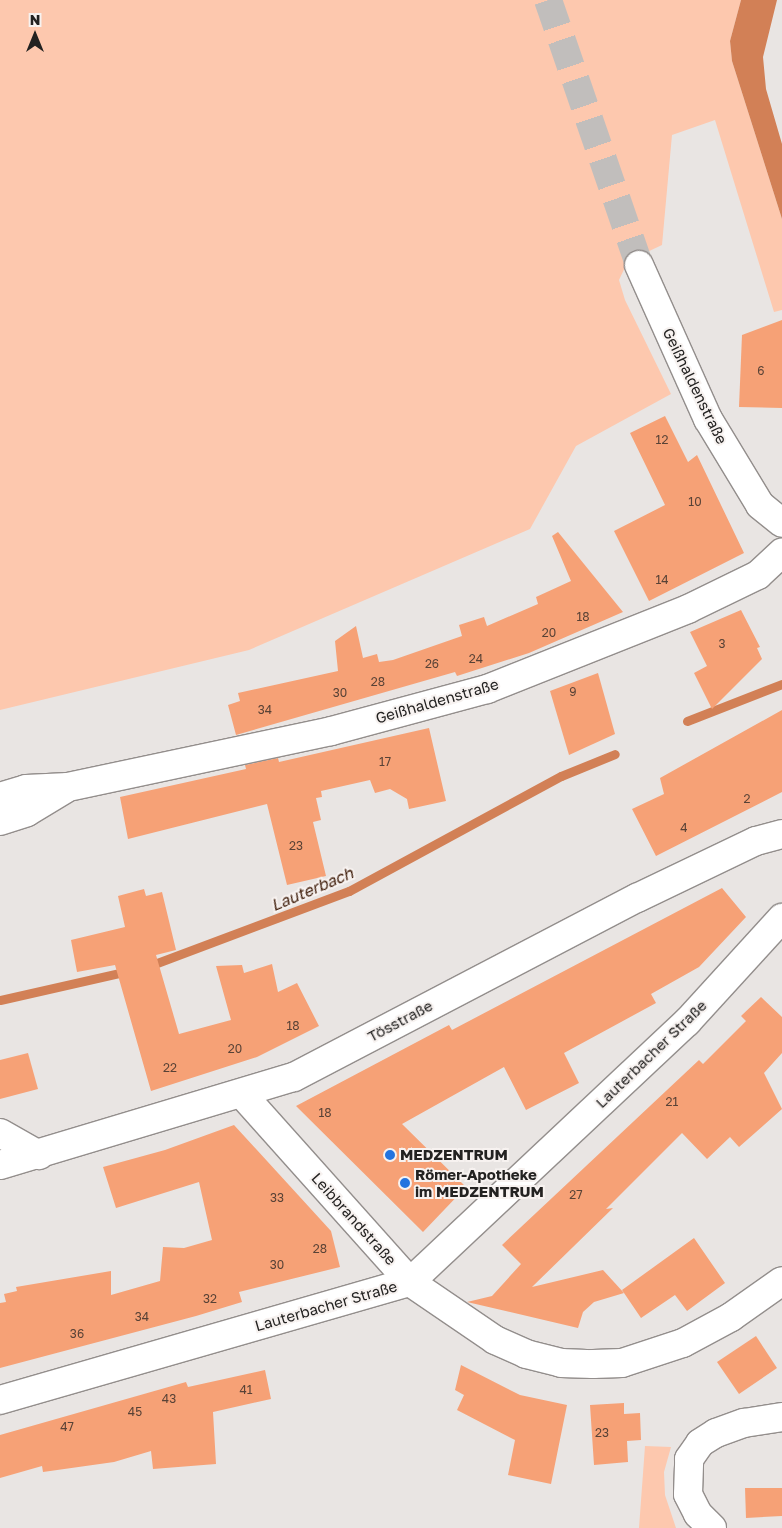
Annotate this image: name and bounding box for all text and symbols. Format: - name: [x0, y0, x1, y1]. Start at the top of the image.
- north arrow: [10, 10, 60, 60]
- text: N: [30, 11, 40, 28]
- street label: Geißhaldenstraße: [659, 325, 731, 447]
- house number: 6: [757, 364, 765, 378]
- house number: 12: [656, 433, 668, 447]
- house number: 10: [688, 495, 702, 509]
- house number: 14: [655, 573, 669, 587]
- house number: 18: [576, 610, 590, 624]
- house number: 20: [542, 626, 556, 640]
- house number: 3: [718, 637, 726, 651]
- house number: 24: [469, 652, 483, 666]
- house number: 26: [425, 657, 439, 671]
- house number: 28: [371, 675, 385, 689]
- street label: Geißhaldenstraße: [373, 675, 501, 727]
- house number: 9: [569, 685, 577, 699]
- house number: 30: [333, 686, 347, 700]
- house number: 34: [258, 703, 272, 717]
- house number: 17: [379, 755, 391, 769]
- house number: 2: [744, 792, 750, 806]
- house number: 4: [680, 821, 688, 835]
- house number: 23: [289, 839, 303, 853]
- water label: Lauterbach: [268, 863, 356, 915]
- street label: Tösstraße: [364, 996, 436, 1046]
- street label: Lauterbacher Straße: [592, 996, 710, 1112]
- house number: 18: [286, 1019, 300, 1033]
- house number: 20: [228, 1042, 242, 1056]
- house number: 22: [163, 1061, 177, 1075]
- house number: 21: [666, 1095, 678, 1109]
- house number: 18: [318, 1106, 332, 1120]
- place label: MEDZENTRUM: [400, 1146, 508, 1164]
- marker: MEDZENTRUM: [384, 1149, 396, 1161]
- place label: Römer-Apotheke im MEDZENTRUM: [415, 1165, 544, 1200]
- street label: Leibbrandstraße: [308, 1169, 400, 1269]
- marker: Römer-Apotheke im MEDZENTRUM: [399, 1177, 411, 1189]
- house number: 27: [569, 1188, 583, 1202]
- house number: 33: [270, 1191, 284, 1205]
- house number: 28: [313, 1242, 327, 1256]
- house number: 30: [270, 1258, 284, 1272]
- street label: Lauterbacher Straße: [253, 1277, 399, 1335]
- house number: 32: [203, 1292, 217, 1306]
- house number: 34: [135, 1310, 149, 1324]
- house number: 36: [70, 1327, 84, 1341]
- house number: 41: [239, 1383, 253, 1397]
- house number: 43: [162, 1392, 176, 1406]
- house number: 45: [128, 1405, 142, 1419]
- house number: 47: [60, 1420, 74, 1434]
- house number: 23: [595, 1426, 609, 1440]

